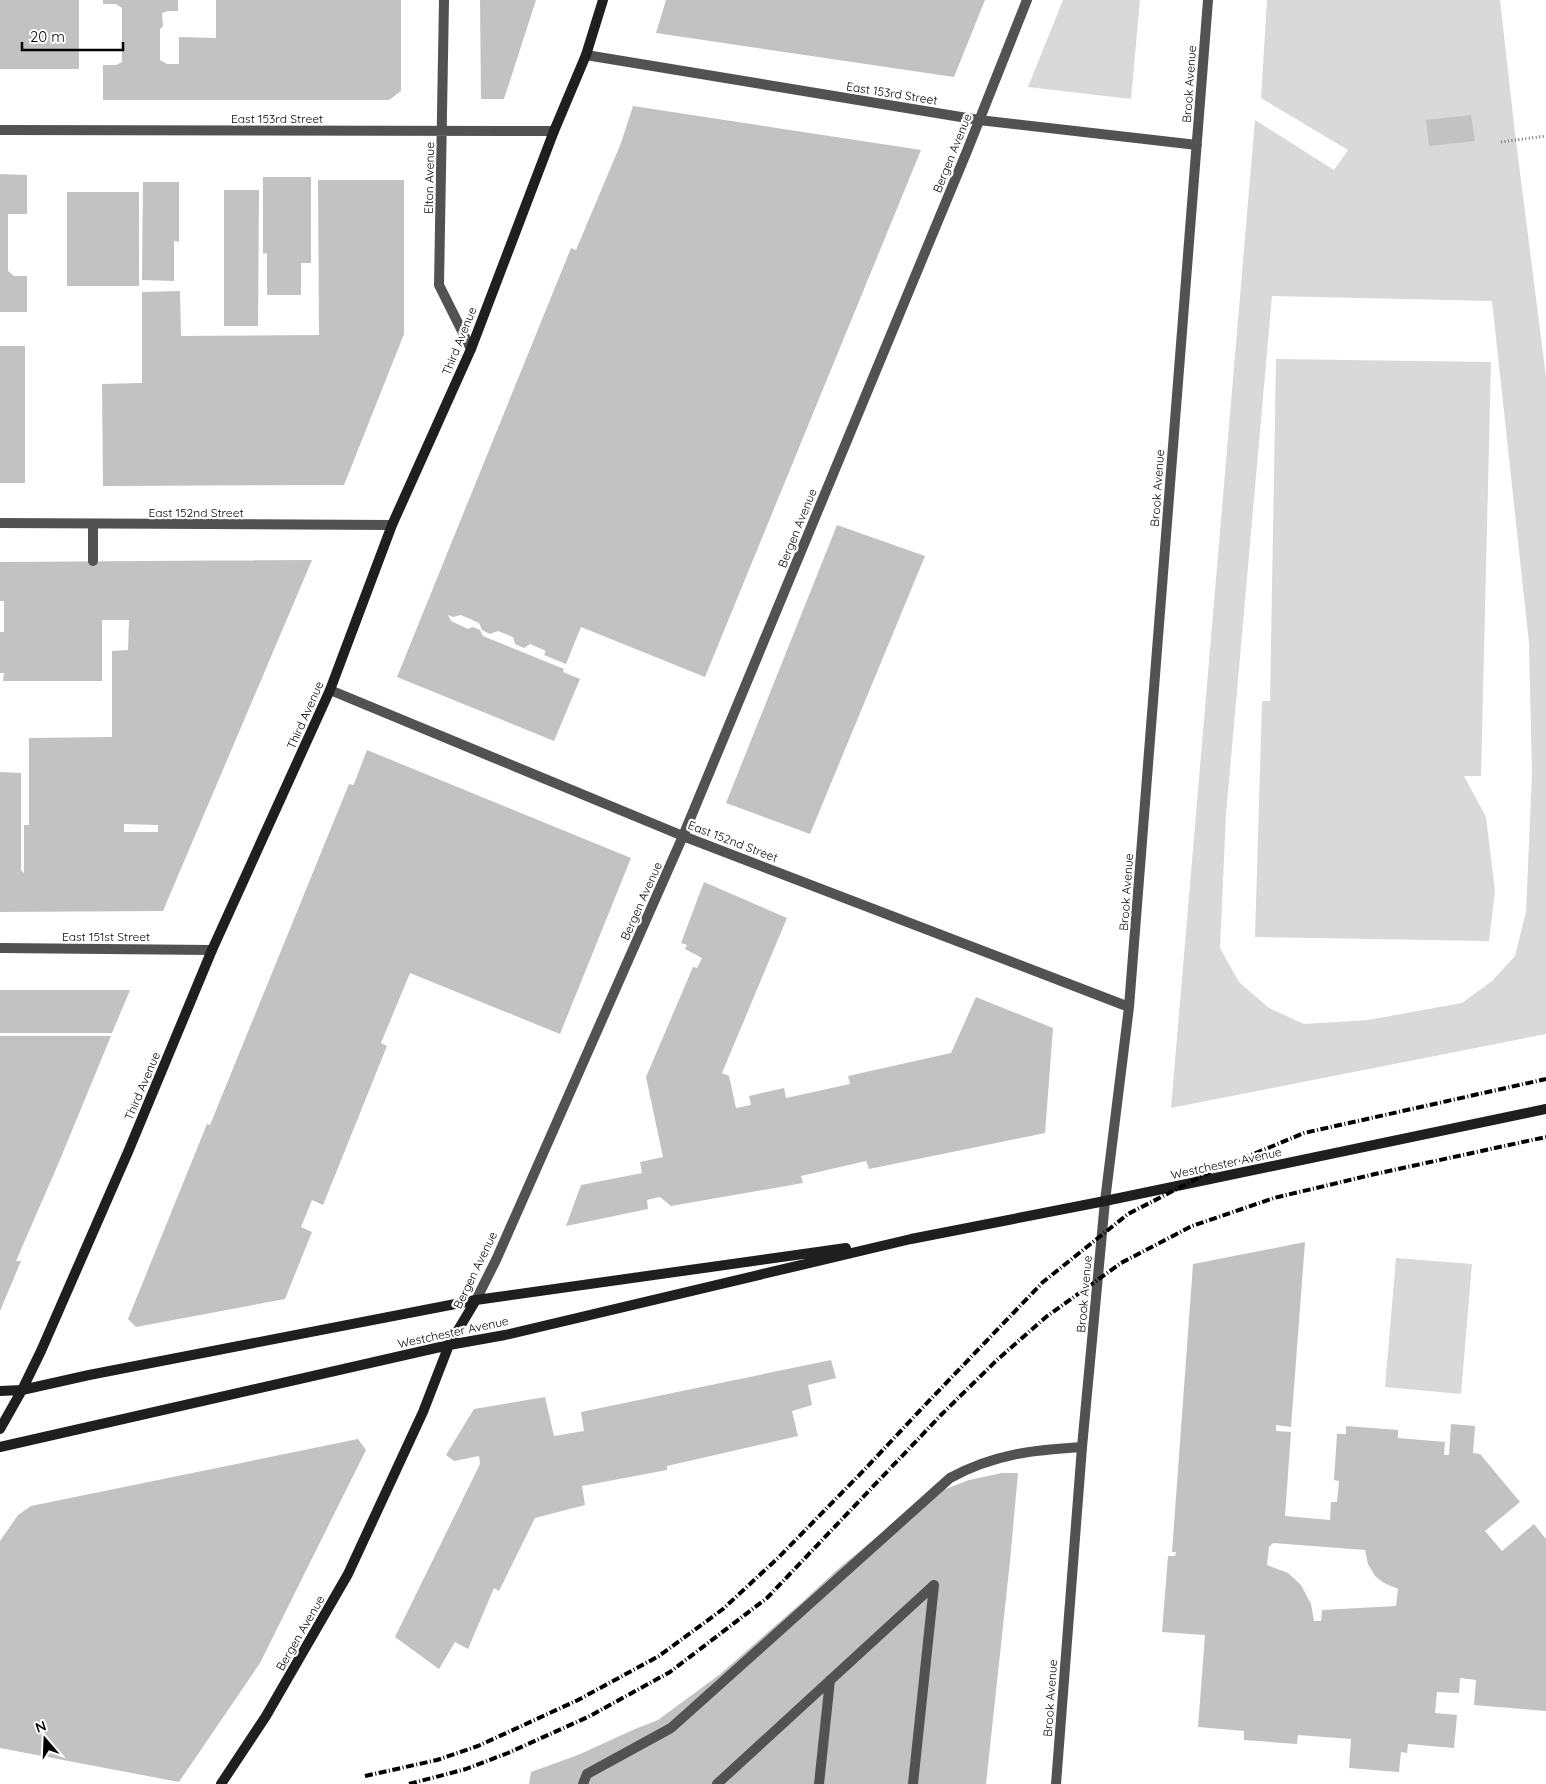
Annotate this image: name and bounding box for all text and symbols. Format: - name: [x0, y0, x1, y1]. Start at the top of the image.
- scale bar: [22, 20, 124, 52]
- text: 20 m: [30, 27, 65, 46]
- street label: Brook Avenue: [1179, 45, 1199, 123]
- street label: East 153rd Street: [845, 78, 939, 108]
- street label: East 153rd Street: [231, 111, 323, 126]
- street label: Bergen Avenue: [929, 111, 975, 195]
- street label: Elton Avenue: [421, 142, 437, 214]
- street label: Third Avenue: [438, 304, 480, 377]
- street label: Brook Avenue: [1147, 449, 1167, 527]
- street label: Bergen Avenue: [774, 486, 820, 570]
- street label: East 152nd Street: [149, 505, 243, 520]
- street label: Third Avenue: [283, 679, 327, 751]
- street label: East 152nd Street: [686, 817, 780, 865]
- street label: Brook Avenue: [1116, 853, 1136, 931]
- street label: Bergen Avenue: [617, 859, 665, 943]
- street label: East 151st Street: [62, 929, 150, 944]
- street label: Third Avenue: [121, 1049, 163, 1122]
- street label: Westchester Avenue: [1169, 1144, 1283, 1182]
- street label: Bergen Avenue: [450, 1229, 500, 1311]
- street label: Brook Avenue: [1073, 1255, 1095, 1333]
- street label: Westchester Avenue: [396, 1313, 510, 1351]
- street label: Bergen Avenue: [272, 1593, 328, 1673]
- street label: Brook Avenue: [1040, 1659, 1060, 1737]
- north arrow: [20, 1714, 70, 1764]
- text: N: [33, 1717, 49, 1737]

